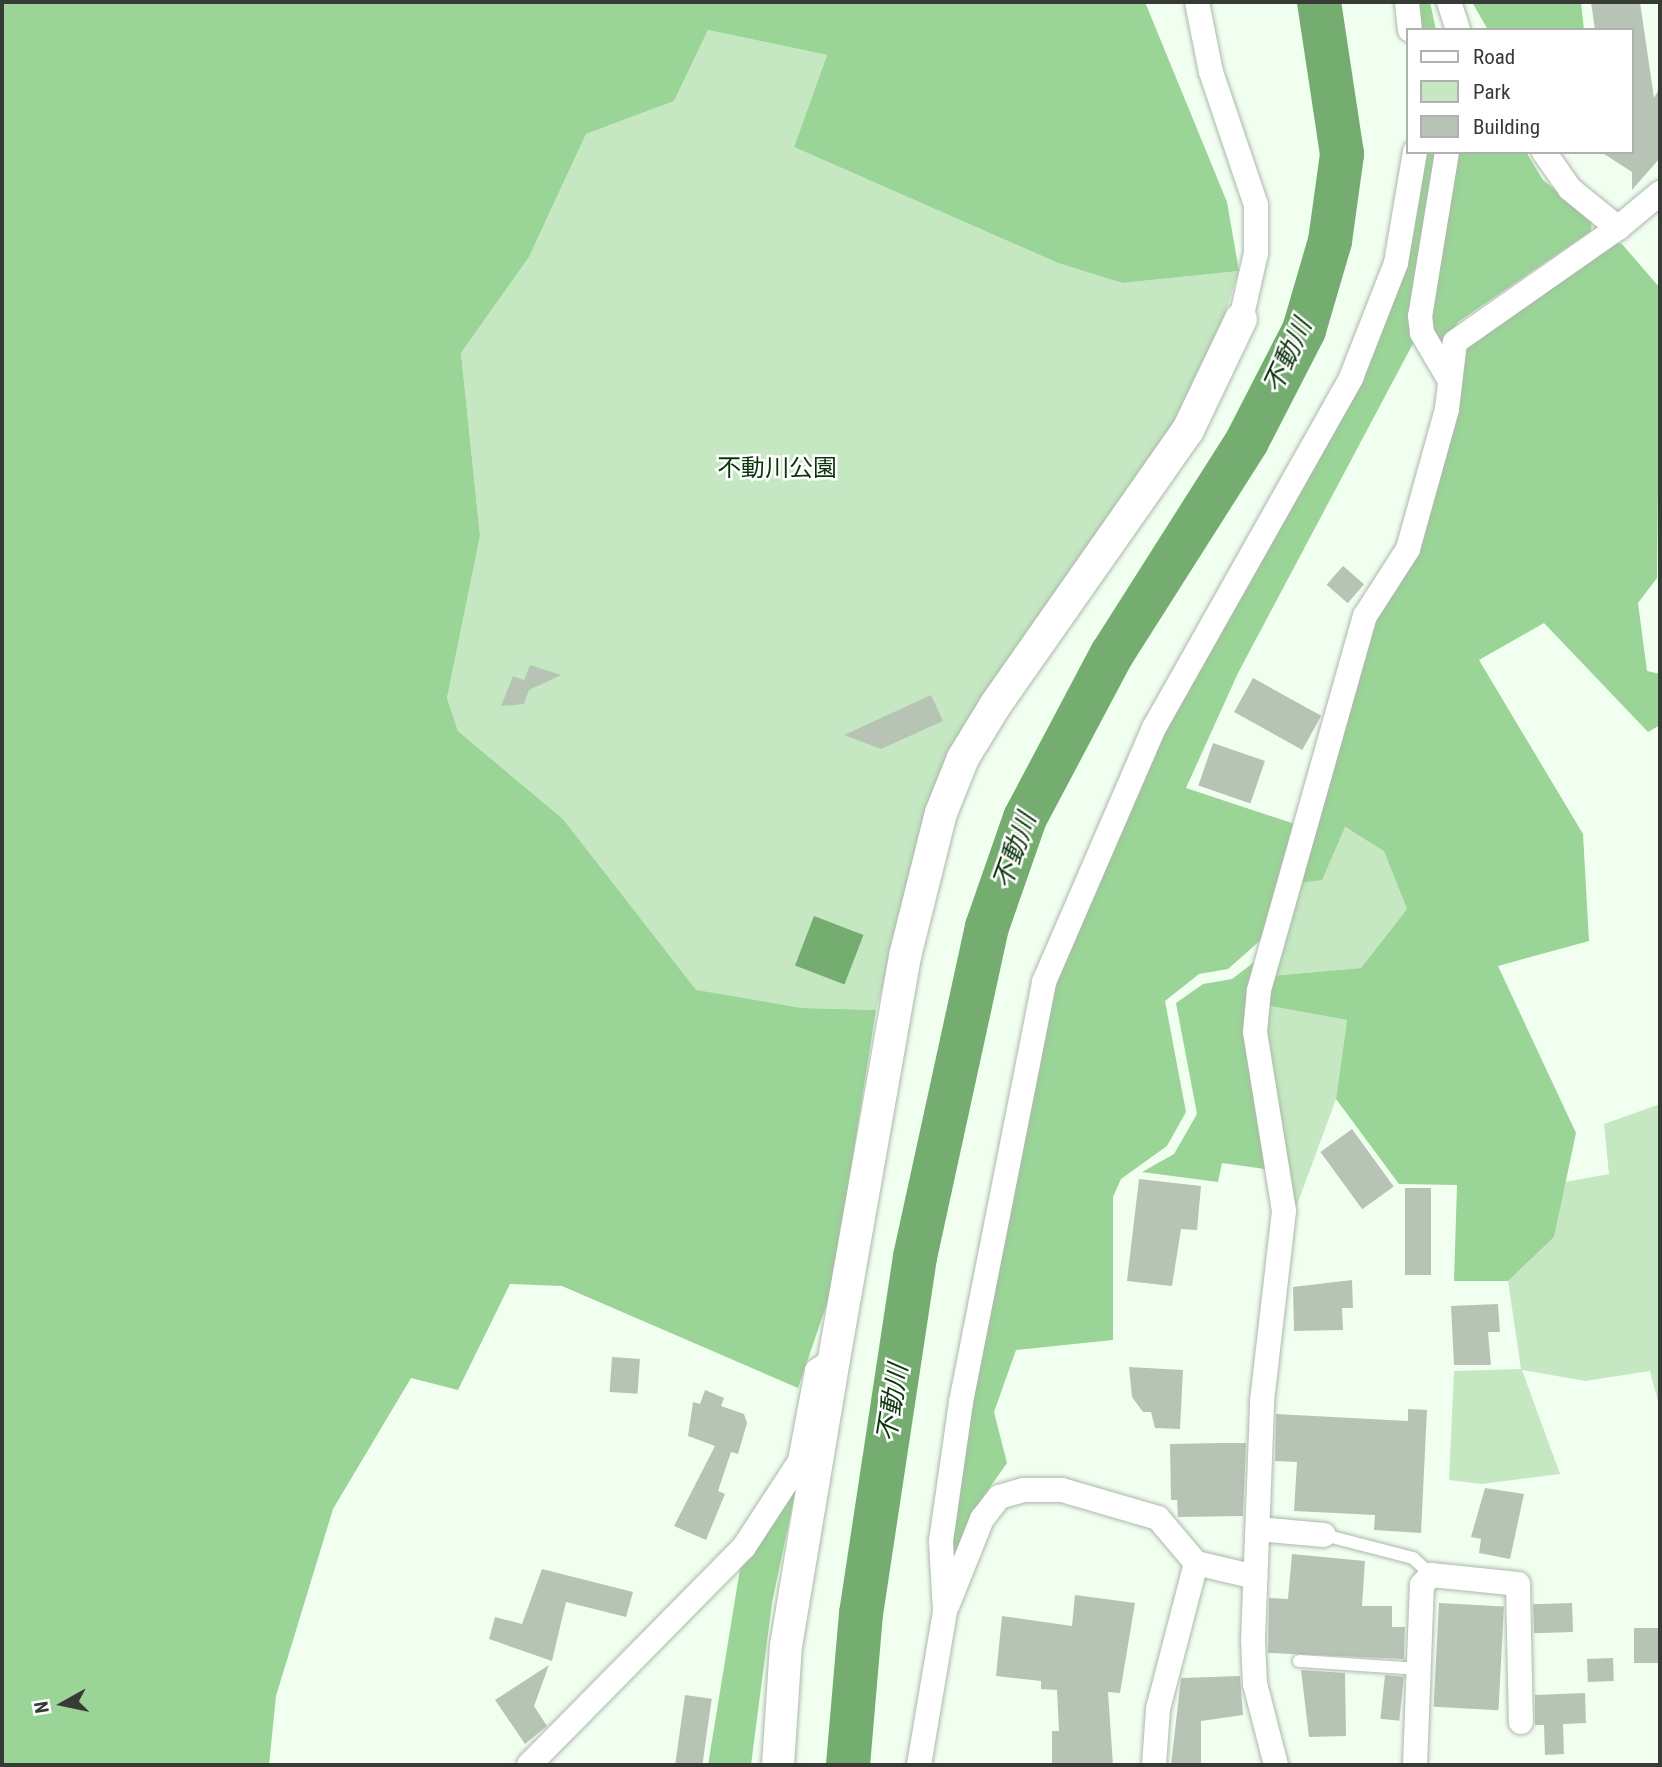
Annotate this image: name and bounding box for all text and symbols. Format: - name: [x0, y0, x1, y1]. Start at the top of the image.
- legend: [1406, 28, 1634, 154]
- text: Road: [1473, 45, 1515, 69]
- text: Park: [1473, 80, 1510, 104]
- text: Building: [1473, 115, 1540, 139]
- water label: 不動川: [1257, 314, 1319, 398]
- park label: 不動川公園: [717, 455, 837, 483]
- water label: 不動川: [987, 809, 1043, 893]
- water label: 不動川: [871, 1362, 915, 1444]
- north arrow: [28, 1669, 98, 1739]
- text: N: [29, 1700, 54, 1715]

